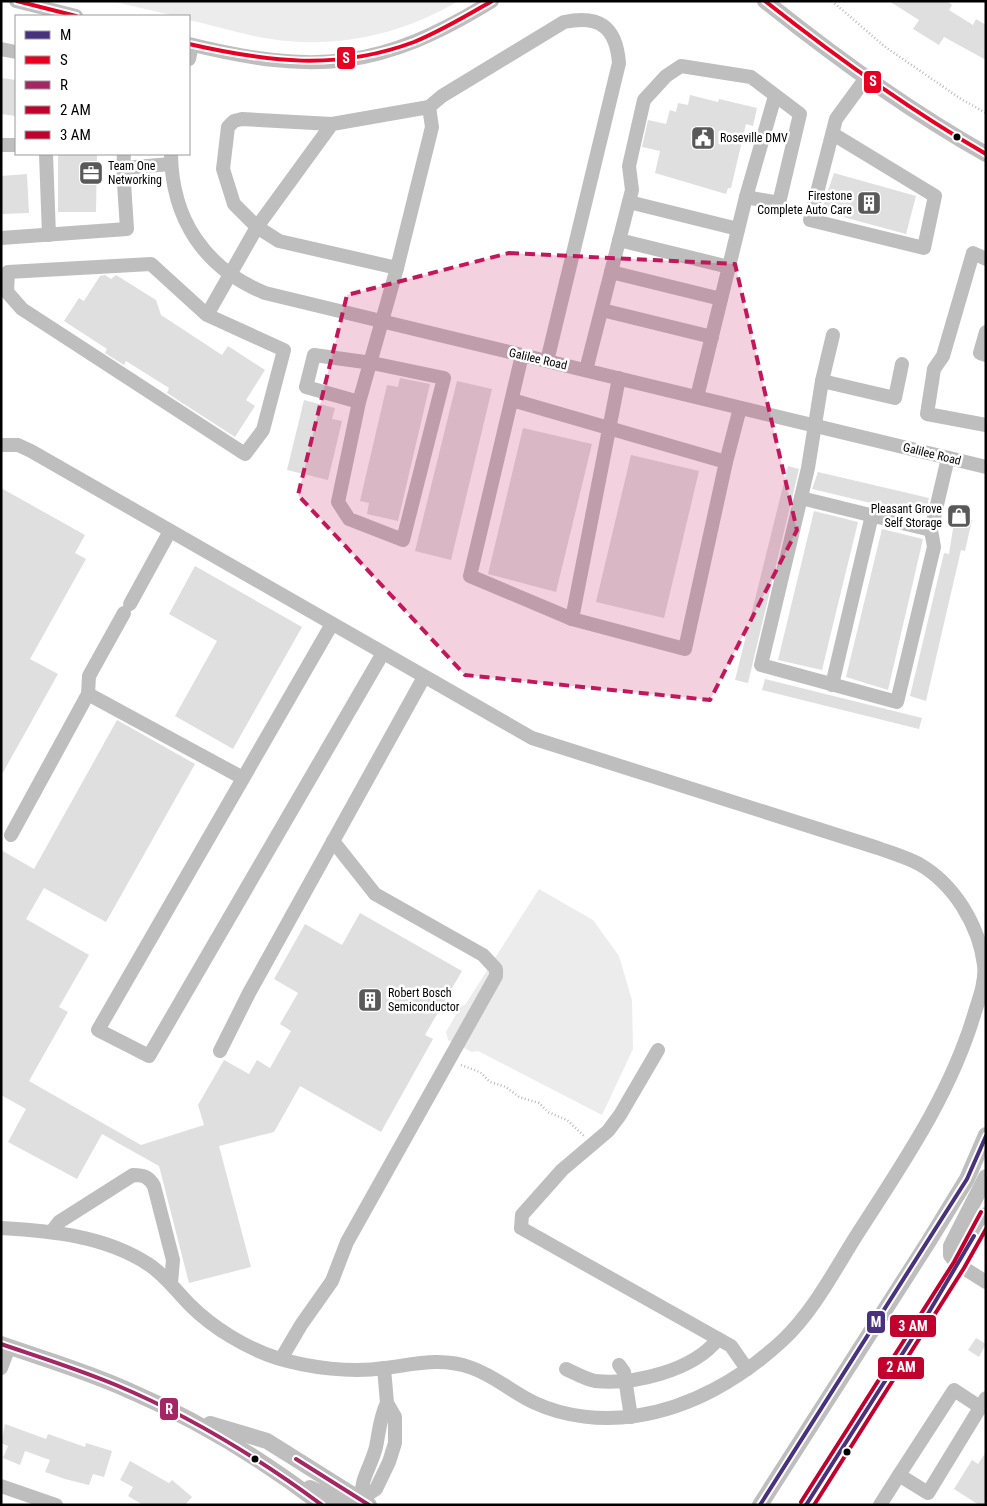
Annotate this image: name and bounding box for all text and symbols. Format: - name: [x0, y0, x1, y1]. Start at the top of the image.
- legend: [15, 15, 190, 155]
- text: M: [60, 26, 71, 44]
- line badge: S: [336, 46, 356, 70]
- text: S: [342, 50, 350, 66]
- text: S: [60, 51, 68, 69]
- line badge: S: [863, 70, 882, 94]
- text: S: [869, 73, 877, 89]
- text: R: [60, 76, 68, 94]
- text: 2 AM: [60, 101, 91, 119]
- public building icon: Roseville DMV: [690, 125, 716, 151]
- text: 3 AM: [60, 126, 91, 144]
- place label: Roseville DMV: [720, 131, 788, 145]
- unlabelled marker: [952, 132, 962, 142]
- place label: Team One Networking: [108, 159, 162, 187]
- office icon: Team One Networking: [78, 160, 104, 186]
- place label: Firestone Complete Auto Care: [757, 189, 852, 217]
- building icon: Firestone Complete Auto Care: [856, 190, 882, 216]
- street label: Galilee Road: [508, 346, 568, 372]
- street label: Galilee Road: [902, 440, 962, 468]
- place label: Pleasant Grove Self Storage: [871, 502, 942, 530]
- shop icon: Pleasant Grove Self Storage: [946, 503, 972, 529]
- place label: Robert Bosch Semiconductor: [388, 986, 460, 1014]
- building icon: Robert Bosch Semiconductor: [357, 987, 383, 1013]
- line badge: M: [866, 1310, 886, 1334]
- text: M: [871, 1314, 881, 1330]
- line badge: 3 AM: [889, 1314, 937, 1338]
- text: 3 AM: [898, 1318, 928, 1334]
- line badge: 2 AM: [877, 1356, 925, 1380]
- text: 2 AM: [886, 1359, 916, 1375]
- line badge: R: [159, 1397, 179, 1421]
- text: R: [165, 1401, 173, 1417]
- unlabelled marker: [842, 1447, 852, 1457]
- unlabelled marker: [250, 1454, 260, 1464]

